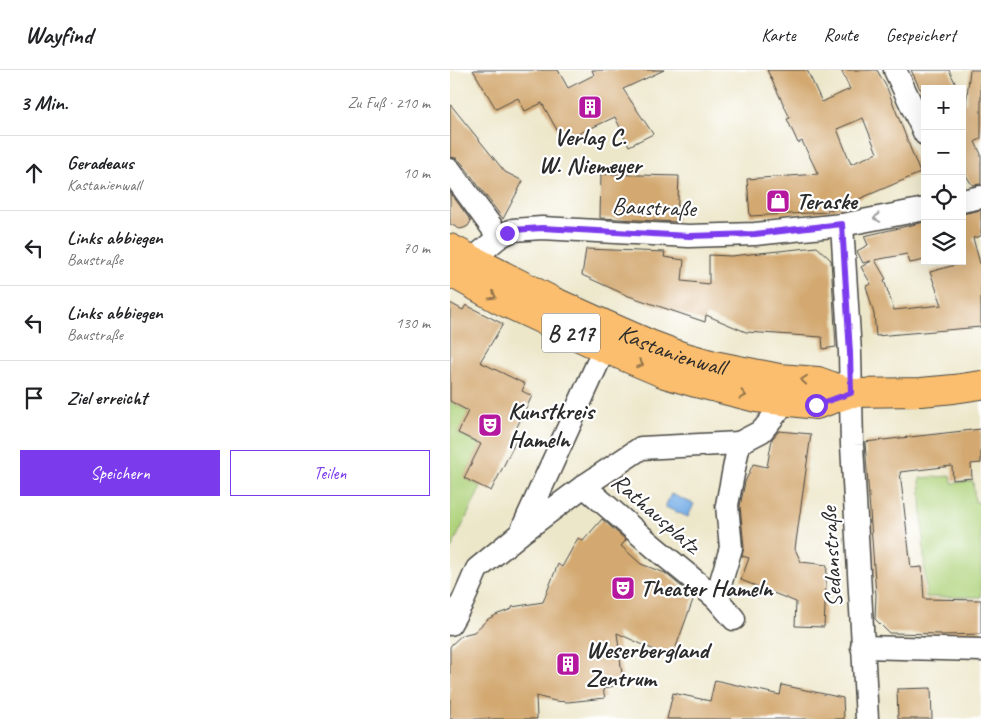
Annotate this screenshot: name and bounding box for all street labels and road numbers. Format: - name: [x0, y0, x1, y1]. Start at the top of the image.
- street label: Baustraße: [612, 191, 699, 224]
- road number: B 217: [542, 314, 600, 352]
- street label: Kastanienwall: [614, 317, 732, 383]
- street label: Rathausplatz: [605, 466, 708, 561]
- street label: Sedanstraße: [813, 504, 849, 608]

